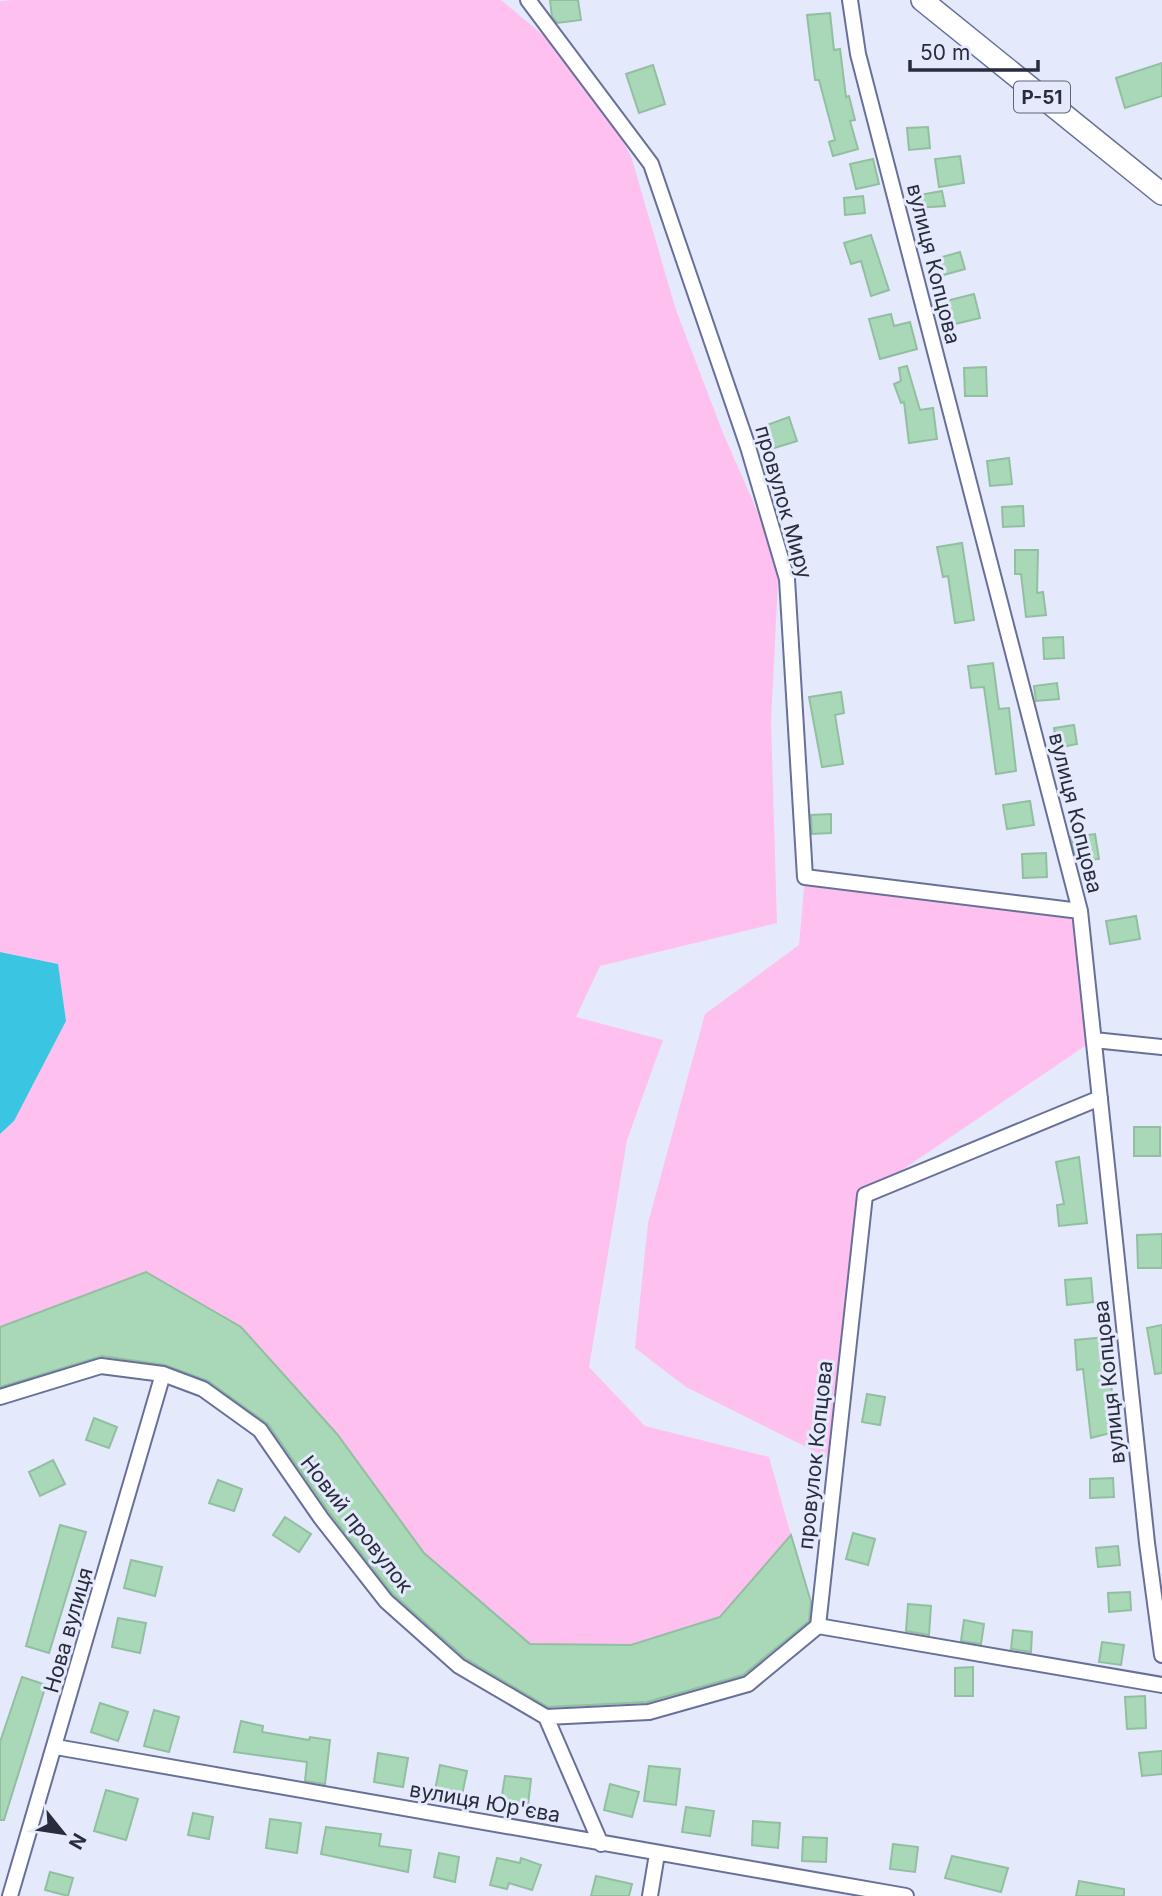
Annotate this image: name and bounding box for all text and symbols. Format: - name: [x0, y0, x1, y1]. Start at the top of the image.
- scale bar: [910, 28, 1038, 72]
- text: 50 m: [920, 40, 970, 65]
- road number: Р-51: [1014, 82, 1070, 113]
- street label: вулиця Копцова: [902, 181, 966, 347]
- street label: провулок Миру: [750, 423, 818, 582]
- street label: вулиця Копцова: [1044, 730, 1108, 896]
- street label: вулиця Копцова: [1088, 1299, 1130, 1465]
- street label: провулок Копцова: [793, 1359, 837, 1551]
- street label: Новий провулок: [296, 1450, 419, 1598]
- street label: Нова вулиця: [38, 1564, 98, 1696]
- street label: вулиця Юр'єва: [408, 1776, 562, 1828]
- north arrow: [28, 1798, 98, 1868]
- text: N: [64, 1829, 91, 1853]

